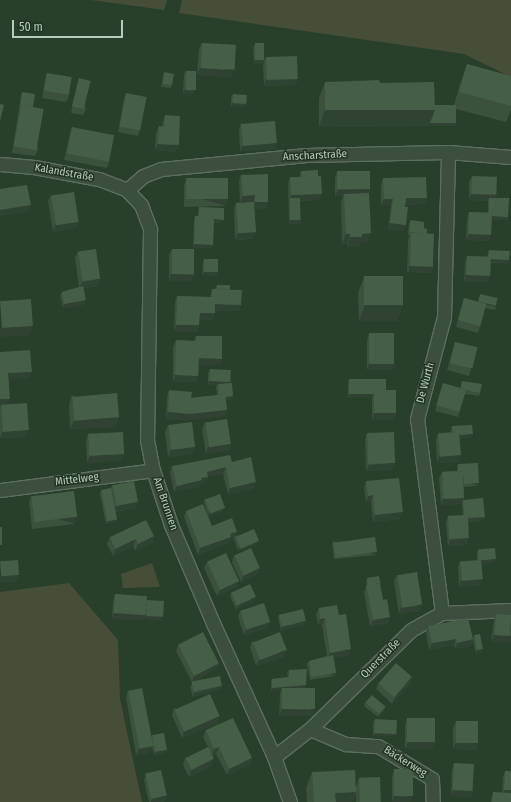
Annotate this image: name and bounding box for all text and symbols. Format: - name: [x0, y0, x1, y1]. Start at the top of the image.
- scale bar: [14, 12, 125, 38]
- text: 50 m: [19, 20, 43, 34]
- street label: Anscharstraße: [283, 148, 347, 164]
- street label: Kalandstraße: [34, 161, 94, 185]
- street label: De Wurth: [414, 361, 438, 405]
- street label: Mittelweg: [54, 471, 100, 489]
- street label: Am Brunnen: [150, 476, 180, 532]
- street label: Querstraße: [359, 637, 403, 681]
- street label: Bäckerweg: [381, 744, 429, 780]

